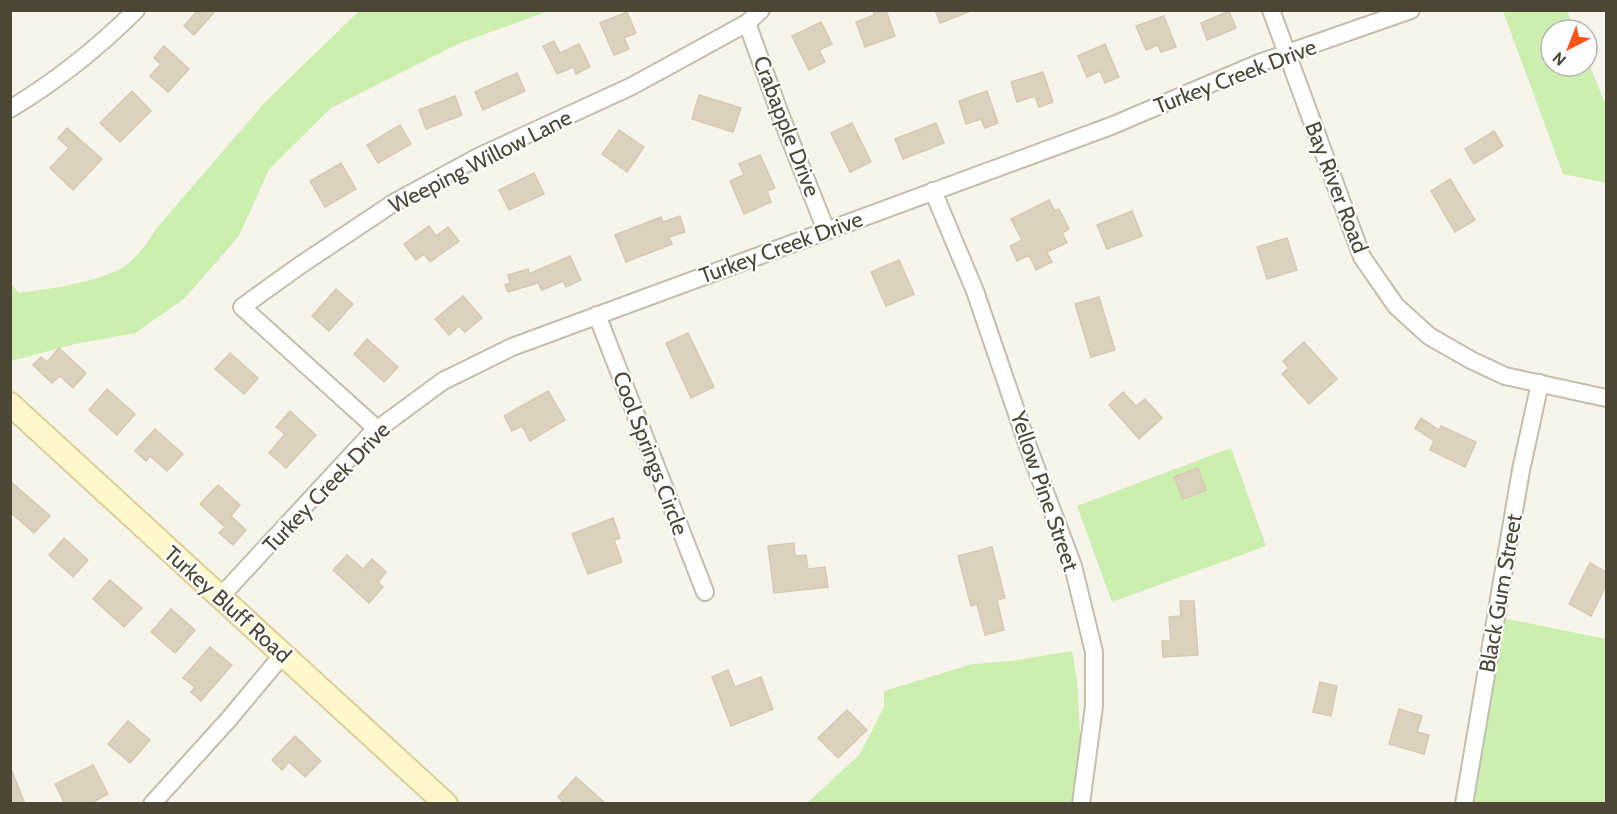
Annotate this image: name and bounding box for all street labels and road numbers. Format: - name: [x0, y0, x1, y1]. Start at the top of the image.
- street label: Turkey Creek Drive: [1150, 33, 1320, 120]
- street label: Crabapple Drive: [747, 52, 826, 200]
- street label: Weeping Willow Lane: [384, 104, 576, 219]
- street label: Bay River Road: [1299, 118, 1374, 257]
- street label: Turkey Creek Drive: [696, 205, 866, 290]
- street label: Cool Springs Circle: [607, 367, 694, 539]
- street label: Yellow Pine Street: [1004, 407, 1085, 575]
- street label: Turkey Creek Drive: [257, 416, 396, 558]
- street label: Black Gum Street: [1473, 511, 1528, 674]
- street label: Turkey Bluff Road: [158, 540, 297, 669]

